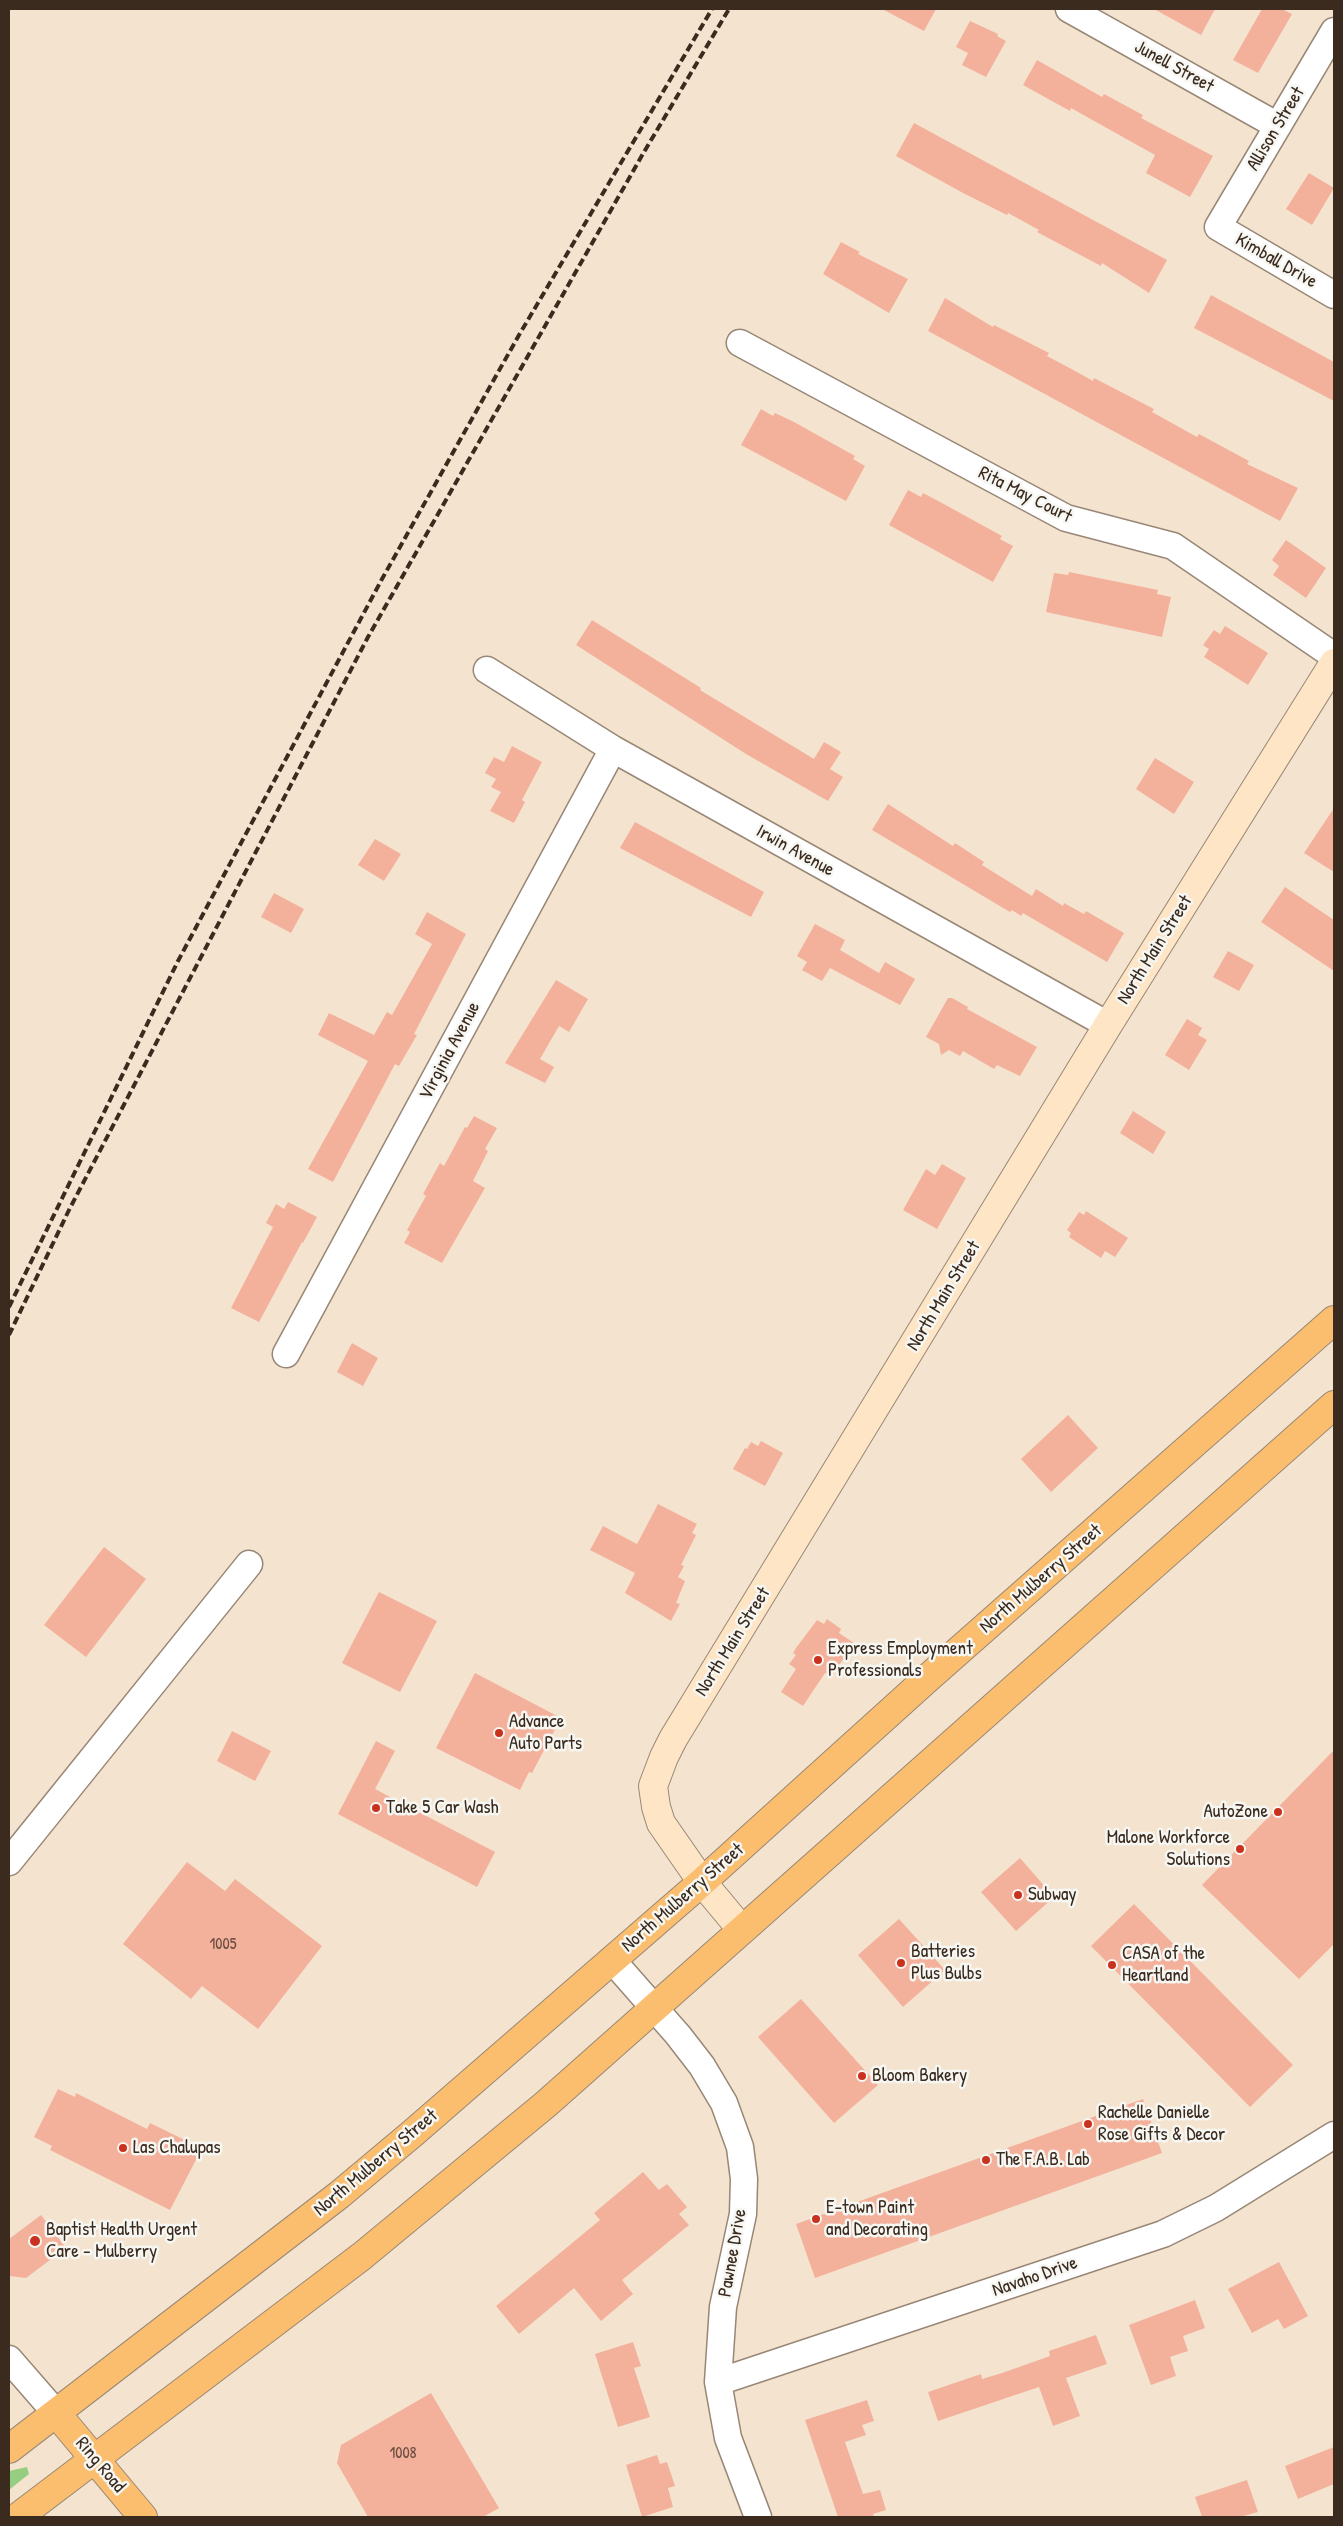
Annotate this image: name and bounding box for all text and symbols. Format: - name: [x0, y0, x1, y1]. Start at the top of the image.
- street label: Junell Street: [1130, 36, 1218, 98]
- street label: Allison Street: [1242, 83, 1310, 175]
- street label: Kimball Drive: [1231, 228, 1321, 294]
- street label: Rita May Court: [974, 462, 1076, 528]
- street label: Irwin Avenue: [752, 820, 838, 882]
- street label: North Main Street: [1112, 891, 1198, 1009]
- street label: Virginia Avenue: [415, 998, 485, 1104]
- street label: North Main Street: [902, 1237, 986, 1355]
- street label: North Mulberry Street: [975, 1520, 1107, 1638]
- street label: North Main Street: [690, 1583, 776, 1701]
- place label: Express Employment Professionals: [828, 1638, 973, 1682]
- marker: Express Employment Professionals: [812, 1654, 824, 1666]
- place label: Advance Auto Parts: [509, 1711, 582, 1755]
- marker: Advance Auto Parts: [493, 1727, 505, 1739]
- place label: Take 5 Car Wash: [386, 1797, 499, 1819]
- place label: AutoZone: [1203, 1801, 1268, 1823]
- marker: Take 5 Car Wash: [370, 1802, 382, 1814]
- marker: AutoZone: [1272, 1806, 1284, 1818]
- place label: Malone Workforce Solutions: [1107, 1827, 1230, 1871]
- street label: North Mulberry Street: [617, 1839, 749, 1957]
- marker: Malone Workforce Solutions: [1234, 1843, 1246, 1855]
- place label: Subway: [1028, 1884, 1076, 1906]
- marker: Subway: [1012, 1889, 1024, 1901]
- house number: 1005: [210, 1935, 236, 1955]
- place label: Batteries Plus Bulbs: [911, 1941, 982, 1985]
- place label: CASA of the Heartland: [1122, 1943, 1205, 1987]
- marker: Batteries Plus Bulbs: [895, 1957, 907, 1969]
- marker: CASA of the Heartland: [1106, 1959, 1118, 1971]
- place label: Bloom Bakery: [872, 2065, 967, 2087]
- marker: Bloom Bakery: [856, 2070, 868, 2082]
- place label: Rachelle Danielle Rose Gifts & Decor: [1098, 2102, 1225, 2146]
- street label: North Mulberry Street: [309, 2105, 443, 2221]
- marker: Rachelle Danielle Rose Gifts & Decor: [1082, 2118, 1094, 2130]
- place label: Las Chalupas: [133, 2137, 221, 2159]
- marker: Las Chalupas: [117, 2142, 129, 2154]
- place label: The F.A.B. Lab: [996, 2149, 1090, 2171]
- marker: The F.A.B. Lab: [980, 2154, 992, 2166]
- place label: E-town Paint and Decorating: [826, 2197, 928, 2241]
- street label: Pawnee Drive: [714, 2207, 752, 2299]
- marker: E-town Paint and Decorating: [810, 2213, 822, 2225]
- place label: Baptist Health Urgent Care - Mulberry: [46, 2219, 197, 2263]
- marker: Baptist Health Urgent Care - Mulberry: [28, 2234, 42, 2248]
- street label: Navaho Drive: [990, 2252, 1080, 2302]
- street label: Ring Road: [70, 2433, 130, 2497]
- house number: 1008: [389, 2444, 417, 2464]

